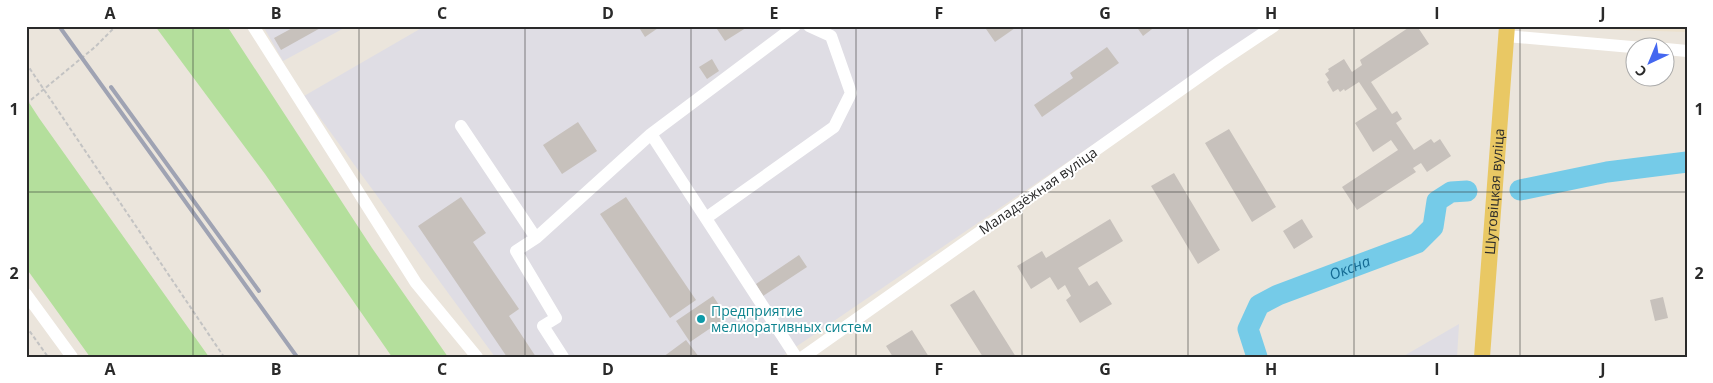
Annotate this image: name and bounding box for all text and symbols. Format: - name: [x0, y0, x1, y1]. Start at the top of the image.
- text: A: [104, 2, 116, 24]
- text: B: [271, 2, 281, 24]
- text: C: [437, 2, 447, 24]
- text: D: [602, 2, 614, 24]
- text: E: [770, 2, 779, 24]
- text: F: [935, 2, 943, 24]
- text: G: [1099, 2, 1111, 24]
- text: H: [1265, 2, 1277, 24]
- text: I: [1434, 2, 1440, 24]
- text: J: [1598, 2, 1606, 24]
- north arrow: [1626, 38, 1676, 88]
- text: С: [1631, 62, 1650, 82]
- text: 1: [9, 98, 19, 120]
- text: 1: [1694, 98, 1704, 120]
- street label: Шутовіцкая вуліца: [1480, 128, 1508, 255]
- street label: Маладзёжная вуліца: [975, 143, 1101, 239]
- water label: Оксна: [1326, 250, 1373, 284]
- text: 2: [9, 262, 19, 284]
- text: 2: [1694, 262, 1704, 284]
- place label: Предприятие мелиоративных систем: [711, 301, 872, 336]
- marker: Предприятие мелиоративных систем: [695, 313, 707, 325]
- text: A: [104, 358, 116, 380]
- text: B: [271, 358, 281, 380]
- text: C: [437, 358, 447, 380]
- text: D: [602, 358, 614, 380]
- text: E: [770, 358, 779, 380]
- text: F: [935, 358, 943, 380]
- text: G: [1099, 358, 1111, 380]
- text: H: [1265, 358, 1277, 380]
- text: I: [1434, 358, 1440, 380]
- text: J: [1598, 358, 1606, 380]

